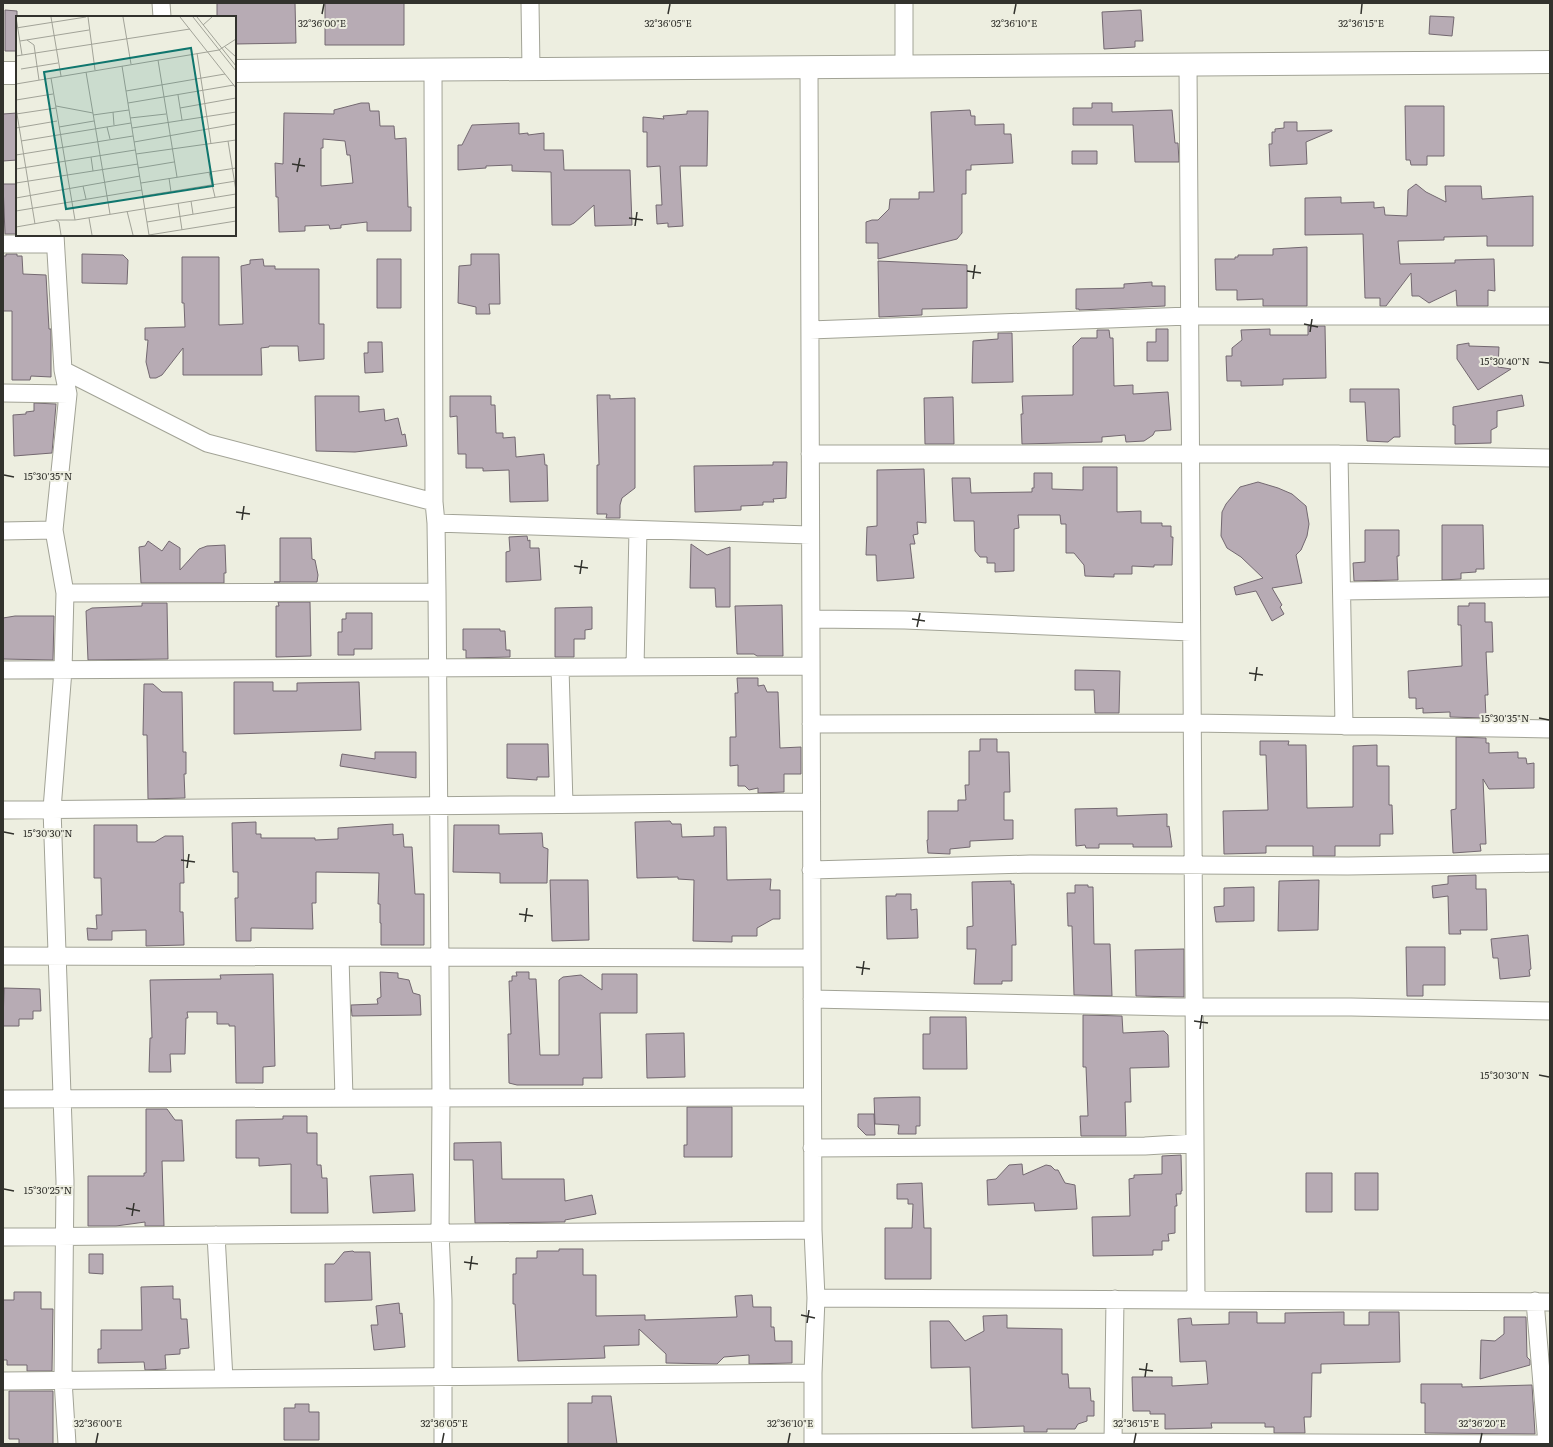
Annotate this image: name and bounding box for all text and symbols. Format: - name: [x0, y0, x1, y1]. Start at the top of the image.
- text: 32°36'00"E: [298, 15, 346, 30]
- text: 32°36'05"E: [644, 15, 692, 30]
- text: 32°36'10"E: [991, 15, 1037, 30]
- text: 32°36'15"E: [1338, 15, 1384, 30]
- inset map: [16, 16, 236, 236]
- text: 15°30'40"N: [1480, 353, 1530, 368]
- text: 15°30'35"N: [24, 468, 72, 483]
- text: 15°30'35"N: [1481, 710, 1529, 725]
- text: 15°30'30"N: [23, 825, 73, 840]
- text: 15°30'30"N: [1480, 1067, 1530, 1082]
- text: 15°30'25"N: [24, 1182, 72, 1197]
- text: 32°36'00"E: [74, 1415, 122, 1430]
- text: 32°36'05"E: [420, 1415, 468, 1430]
- text: 32°36'10"E: [767, 1415, 813, 1430]
- text: 32°36'15"E: [1113, 1415, 1159, 1430]
- text: 32°36'20"E: [1458, 1415, 1506, 1430]

